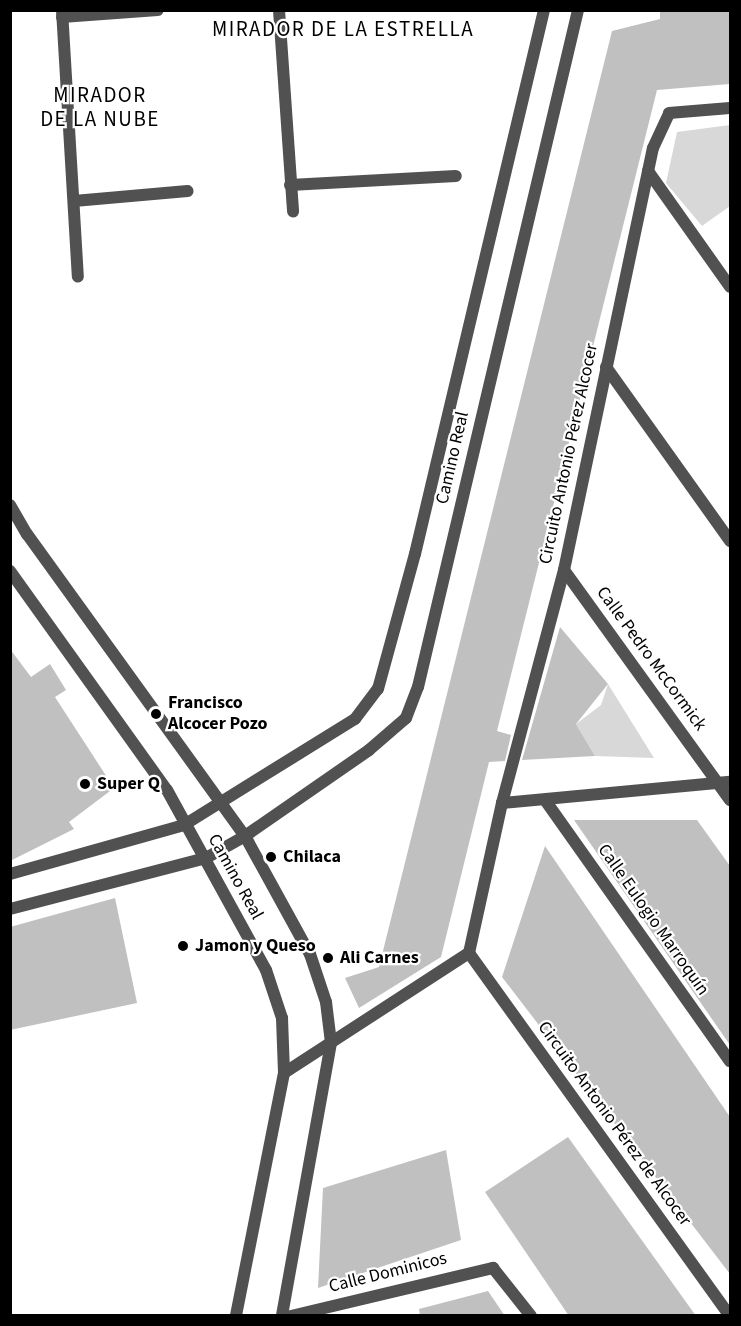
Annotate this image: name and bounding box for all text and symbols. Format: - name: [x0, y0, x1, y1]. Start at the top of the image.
- district label: MIRADOR DE LA ESTRELLA: [212, 16, 474, 42]
- district label: MIRADOR DE LA NUBE: [40, 82, 160, 132]
- street label: Circuito Antonio Pérez Alcocer: [535, 342, 603, 566]
- street label: Camino Real: [432, 410, 474, 506]
- street label: Calle Pedro McCormick: [591, 583, 711, 735]
- place label: Francisco Alcocer Pozo: [168, 693, 268, 736]
- marker: Francisco Alcocer Pozo: [149, 707, 163, 721]
- place label: Super Q: [97, 773, 160, 795]
- marker: Super Q: [78, 777, 92, 791]
- street label: Camino Real: [203, 831, 267, 923]
- street label: Calle Eulogio Marroquín: [593, 840, 713, 1000]
- place label: Chilaca: [283, 846, 341, 868]
- marker: Chilaca: [264, 850, 278, 864]
- place label: Jamon y Queso: [195, 935, 316, 957]
- marker: Jamon y Queso: [176, 939, 190, 953]
- place label: Ali Carnes: [340, 947, 419, 969]
- marker: Ali Carnes: [321, 951, 335, 965]
- street label: Circuito Antonio Pérez de Alcocer: [532, 1017, 696, 1231]
- street label: Calle Dominicos: [327, 1248, 449, 1298]

